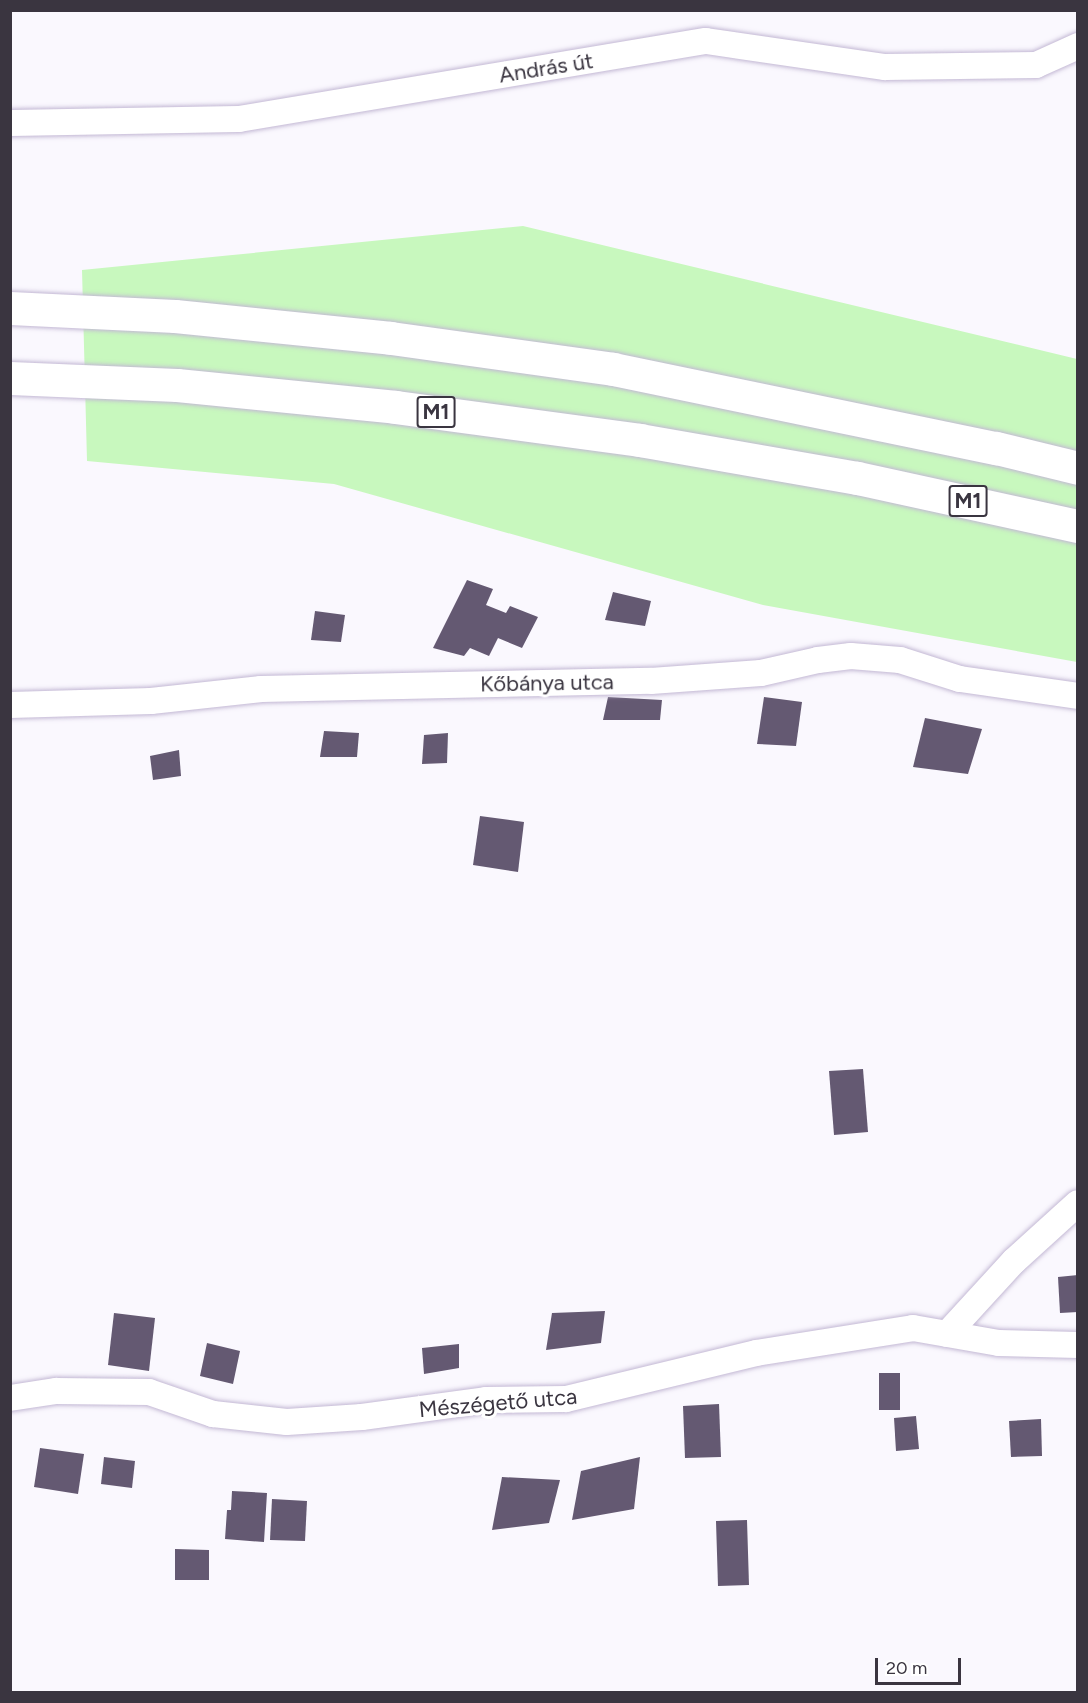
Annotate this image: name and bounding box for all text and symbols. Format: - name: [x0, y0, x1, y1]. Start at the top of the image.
- street label: András út: [497, 48, 595, 88]
- road number: M1: [416, 394, 456, 430]
- road number: M1: [948, 483, 988, 519]
- street label: Kőbánya utca: [480, 669, 614, 697]
- street label: Mészégető utca: [418, 1383, 578, 1423]
- scale bar: [878, 1646, 964, 1684]
- text: 20 m: [886, 1657, 927, 1679]

